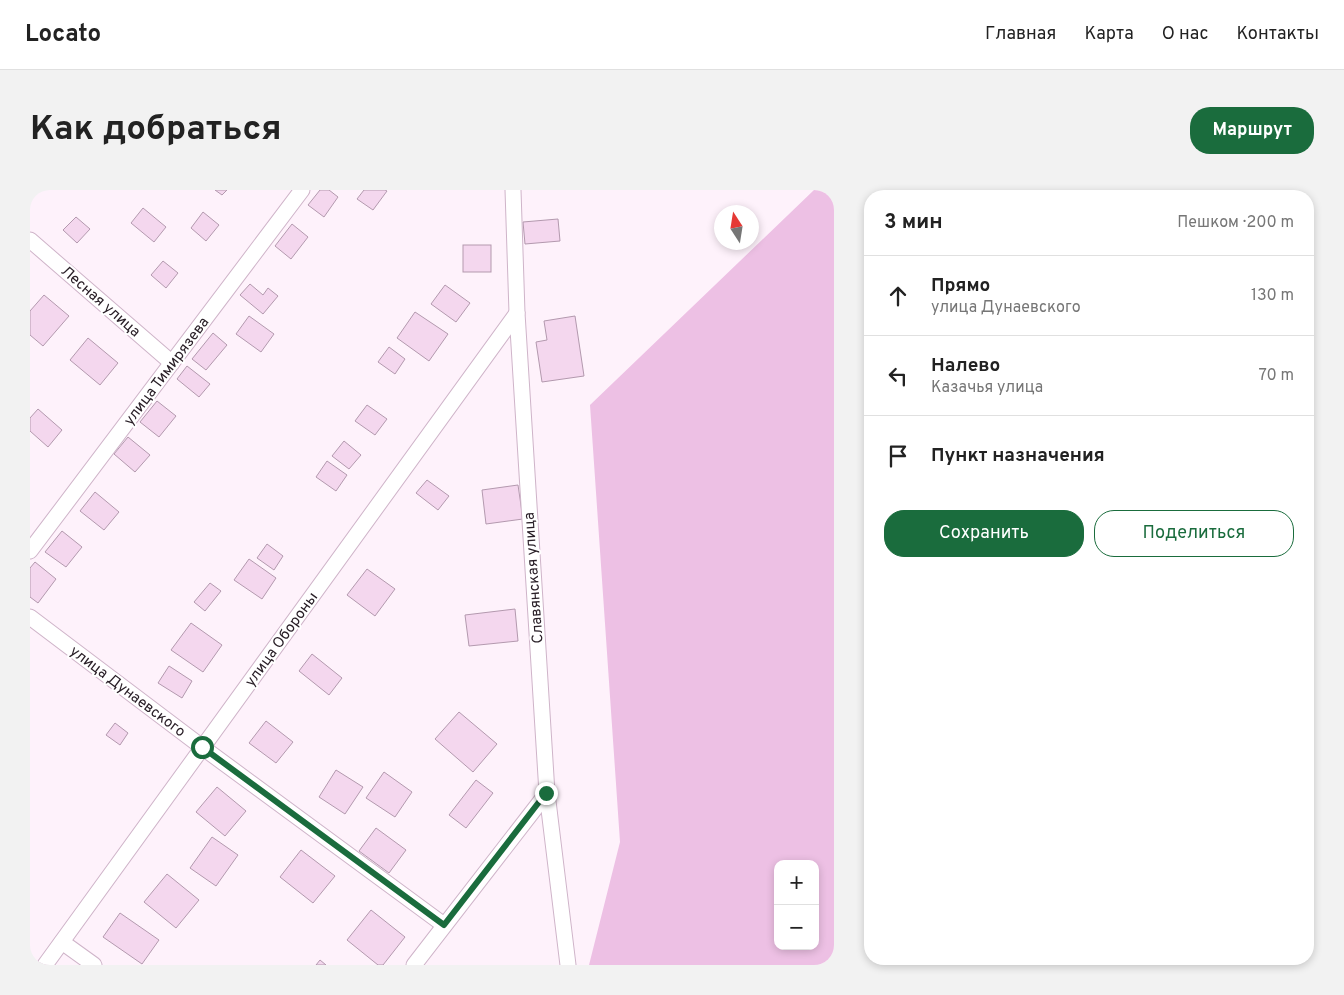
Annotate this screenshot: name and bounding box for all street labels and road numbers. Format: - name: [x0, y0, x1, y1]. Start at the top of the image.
- street label: Лесная улица: [56, 262, 144, 342]
- street label: улица Тимирязева: [120, 314, 214, 430]
- street label: Славянская улица: [520, 512, 549, 644]
- street label: улица Обороны: [242, 589, 323, 691]
- street label: улица Дунаевского: [65, 642, 189, 742]

